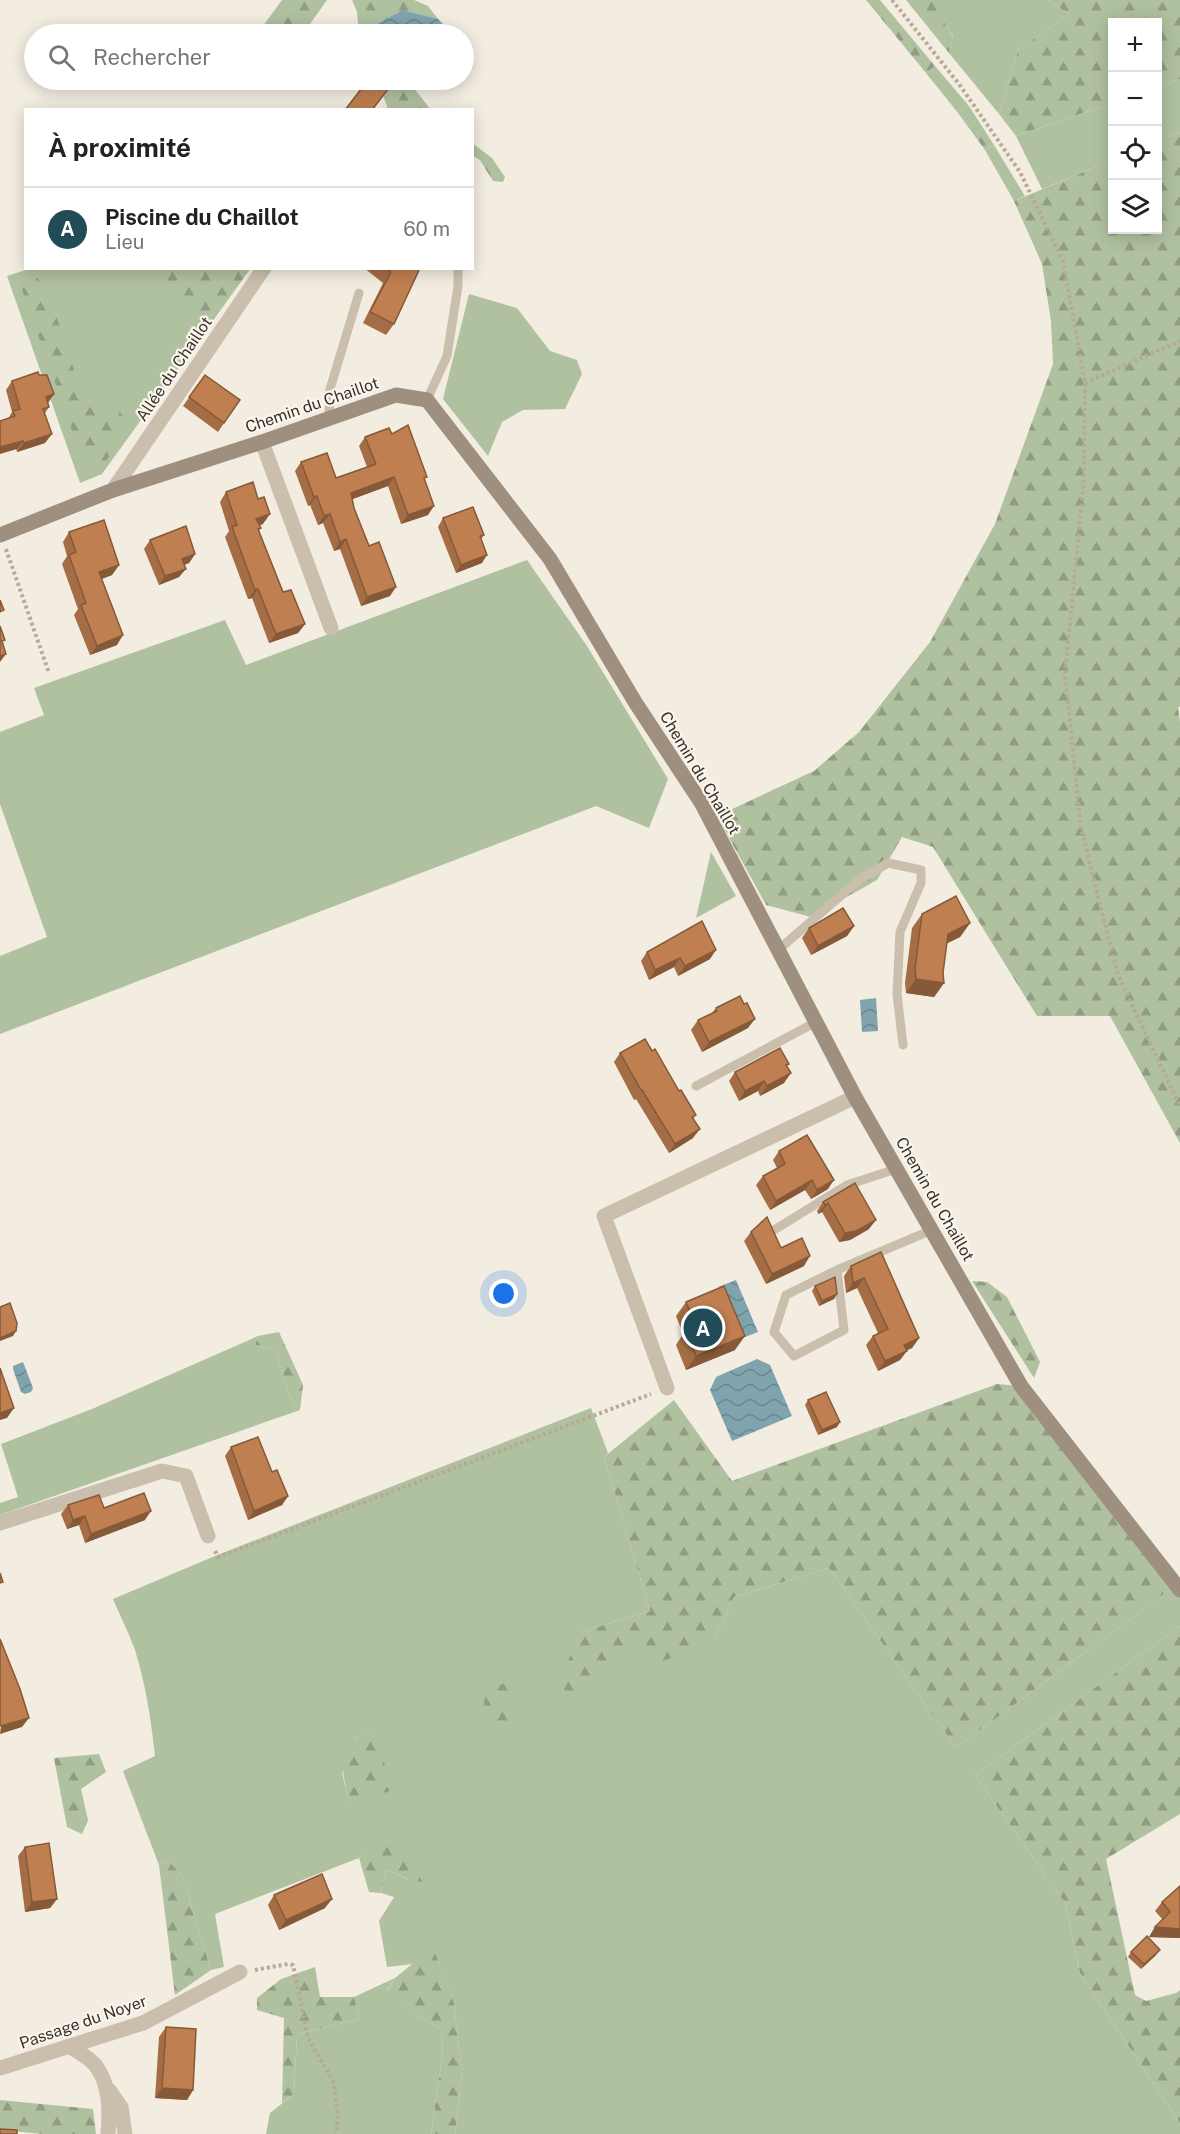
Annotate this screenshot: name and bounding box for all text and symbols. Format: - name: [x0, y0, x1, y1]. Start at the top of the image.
- map controls: [1108, 18, 1162, 234]
- button: +: [1108, 18, 1162, 72]
- search box: [24, 24, 474, 90]
- icon: search: [45, 41, 78, 74]
- text: Rechercher: [93, 44, 211, 70]
- button: −: [1108, 72, 1162, 126]
- button: locate: [1108, 126, 1162, 180]
- text: À proximité: [48, 132, 191, 163]
- button: layers: [1108, 180, 1162, 234]
- text: Piscine du Chaillot: [105, 204, 299, 230]
- text: A: [60, 217, 75, 241]
- text: 60 m: [403, 217, 450, 241]
- text: Lieu: [105, 230, 144, 254]
- street label: Allée du Chaillot: [132, 313, 216, 425]
- street label: Chemin du Chaillot: [243, 373, 381, 437]
- street label: Chemin du Chaillot: [656, 708, 744, 838]
- street label: Chemin du Chaillot: [892, 1134, 978, 1264]
- your location: [489, 1279, 518, 1308]
- pin: A: [684, 1306, 722, 1350]
- street label: Passage du Noyer: [17, 1991, 149, 2053]

